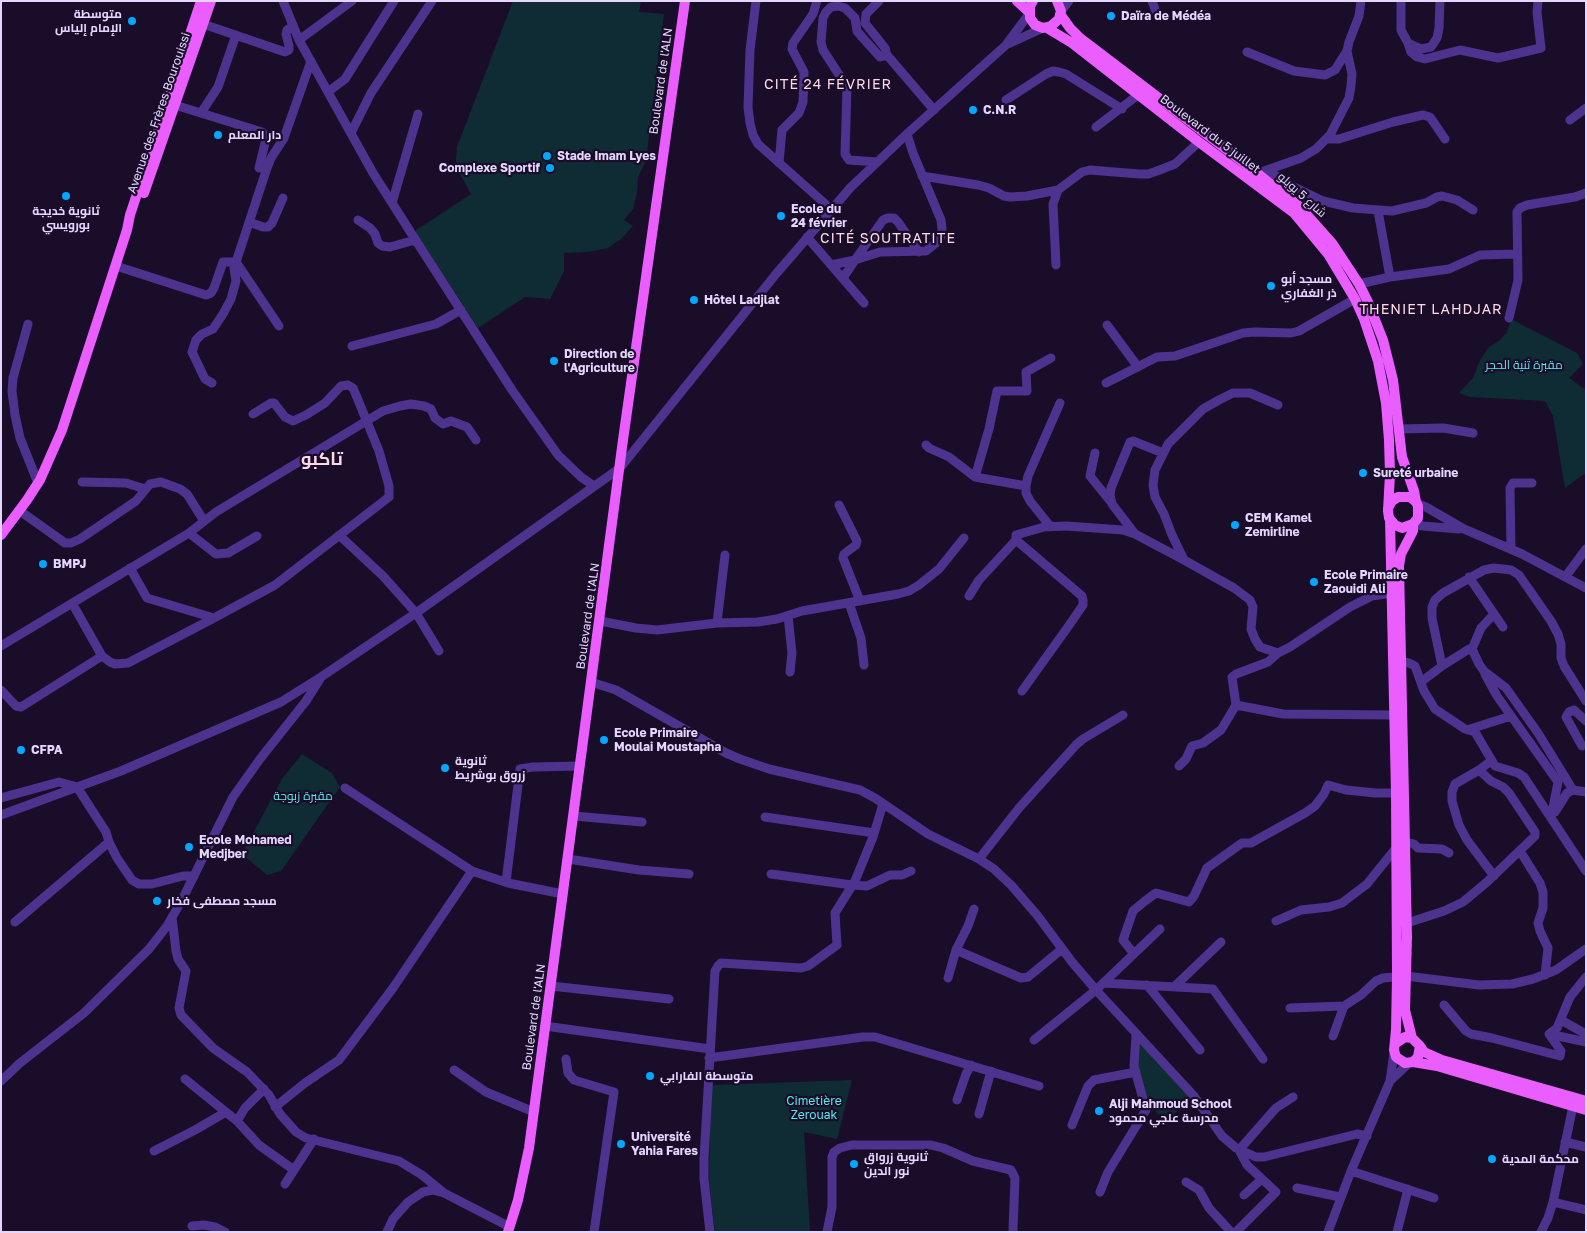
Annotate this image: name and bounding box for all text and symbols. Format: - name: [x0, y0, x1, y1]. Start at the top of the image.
- place label: متوسطة الإمام إلياس: [55, 7, 122, 35]
- place label: Daïra de Médéa: [1121, 9, 1211, 23]
- marker: Daïra de Médéa: [1105, 10, 1117, 22]
- marker: متوسطة الإمام إلياس: [126, 15, 138, 27]
- street label: Boulevard de l'ALN: [646, 27, 676, 135]
- street label: Avenue des Frères Bourouissi: [125, 31, 193, 195]
- district label: CITÉ 24 FÉVRIER: [762, 77, 894, 93]
- street label: Boulevard du 5 juillet: [1157, 92, 1263, 176]
- place label: C.N.R: [983, 103, 1016, 117]
- marker: C.N.R: [967, 104, 979, 116]
- place label: دار المعلم: [228, 128, 281, 142]
- marker: دار المعلم: [212, 129, 224, 141]
- place label: Stade Imam Lyes: [557, 149, 656, 163]
- marker: Stade Imam Lyes: [541, 150, 553, 162]
- place label: Complexe Sportif: [439, 161, 540, 175]
- marker: Complexe Sportif: [544, 162, 556, 174]
- street label: شارع 5 يويلو: [1275, 170, 1329, 220]
- marker: ثانوية خديجة بورويسي: [60, 190, 72, 202]
- place label: Ecole du 24 février: [791, 202, 847, 230]
- place label: ثانوية خديجة بورويسي: [32, 204, 100, 232]
- marker: Ecole du 24 février: [775, 210, 787, 222]
- district label: CITÉ SOUTRATITE: [818, 231, 958, 247]
- place label: مسجد أبو ذر الغفاري: [1281, 272, 1337, 300]
- marker: مسجد أبو ذر الغفاري: [1265, 280, 1277, 292]
- place label: Hôtel Ladjlat: [704, 293, 780, 307]
- marker: Hôtel Ladjlat: [688, 294, 700, 306]
- district label: THENIET LAHDJAR: [1358, 302, 1504, 318]
- place label: Direction de l'Agriculture: [564, 347, 635, 375]
- marker: Direction de l'Agriculture: [548, 355, 560, 367]
- park label: مقبرة ثنية الحجر: [1485, 358, 1563, 372]
- district label: تاكبو: [301, 448, 343, 470]
- place label: Sureté urbaine: [1373, 466, 1458, 480]
- marker: Sureté urbaine: [1357, 467, 1369, 479]
- place label: CEM Kamel Zemirline: [1245, 511, 1312, 539]
- marker: CEM Kamel Zemirline: [1229, 519, 1241, 531]
- place label: BMPJ: [53, 557, 86, 571]
- marker: BMPJ: [37, 558, 49, 570]
- street label: Boulevard de l'ALN: [573, 562, 603, 670]
- place label: Ecole Primaire Zaouidi Ali: [1324, 568, 1408, 596]
- marker: Ecole Primaire Zaouidi Ali: [1308, 576, 1320, 588]
- place label: Ecole Primaire Moulai Moustapha: [614, 726, 721, 754]
- marker: Ecole Primaire Moulai Moustapha: [598, 734, 610, 746]
- place label: CFPA: [31, 743, 62, 757]
- marker: CFPA: [15, 744, 27, 756]
- place label: ثانوية زروق بوشريط: [455, 754, 525, 782]
- marker: ثانوية زروق بوشريط: [439, 762, 451, 774]
- park label: مقبرة زبوجة: [273, 789, 333, 803]
- place label: Ecole Mohamed Medjber: [199, 833, 292, 861]
- marker: Ecole Mohamed Medjber: [183, 841, 195, 853]
- place label: مسجد مصطفى فخار: [167, 894, 277, 908]
- marker: مسجد مصطفى فخار: [151, 895, 163, 907]
- street label: Boulevard de l'ALN: [519, 963, 549, 1071]
- place label: متوسطة الفارابي: [660, 1069, 753, 1083]
- marker: متوسطة الفارابي: [644, 1070, 656, 1082]
- park label: Cimetière Zerouak: [786, 1094, 842, 1122]
- place label: Alji Mahmoud School مدرسة علجي محمود: [1109, 1097, 1232, 1125]
- marker: Alji Mahmoud School مدرسة علجي محمود: [1093, 1105, 1105, 1117]
- place label: Université Yahia Fares: [631, 1130, 698, 1158]
- marker: Université Yahia Fares: [615, 1138, 627, 1150]
- place label: ثانوية زرواق نور الدين: [864, 1150, 928, 1178]
- place label: محكمة المدية: [1502, 1152, 1579, 1166]
- marker: محكمة المدية: [1486, 1153, 1498, 1165]
- marker: ثانوية زرواق نور الدين: [848, 1158, 860, 1170]

